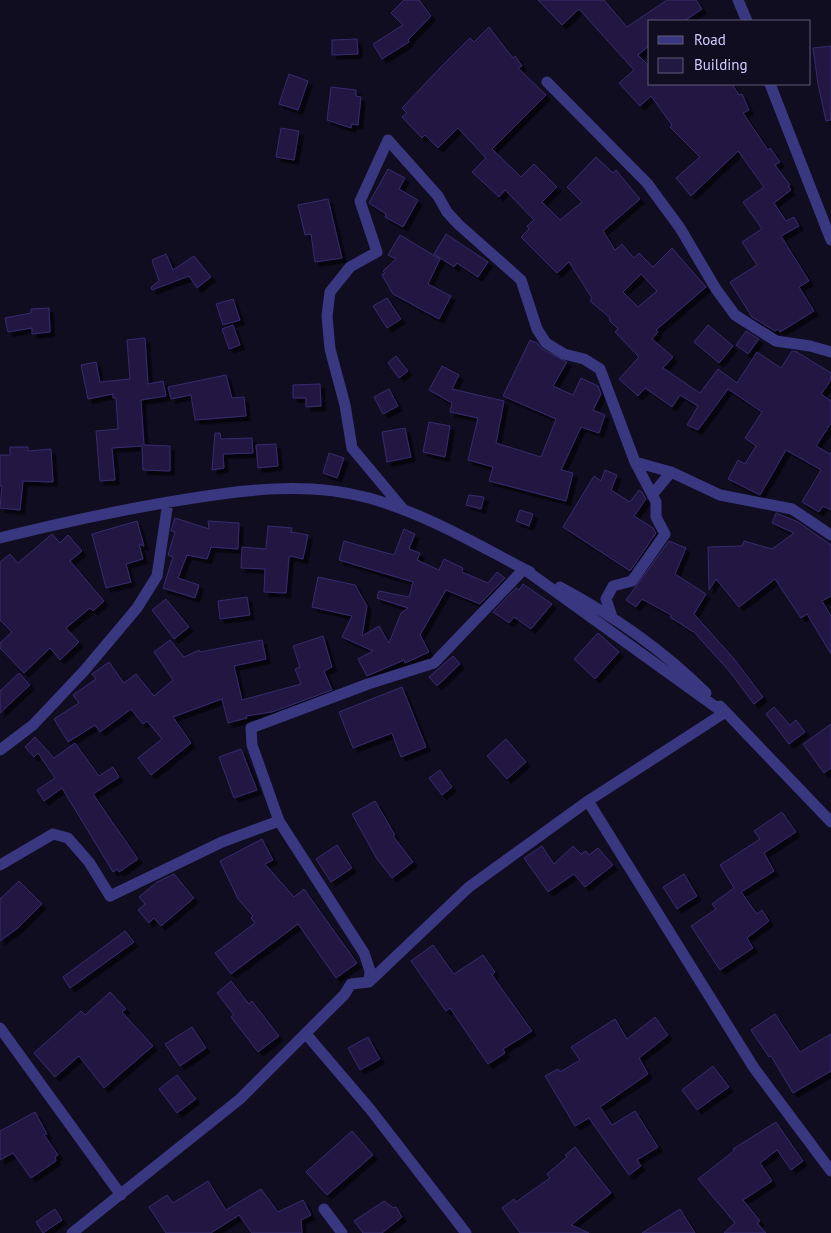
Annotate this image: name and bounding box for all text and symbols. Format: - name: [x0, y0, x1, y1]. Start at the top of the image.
- legend: [648, 20, 811, 85]
- text: Road: [694, 30, 726, 49]
- text: Building: [694, 55, 748, 74]

